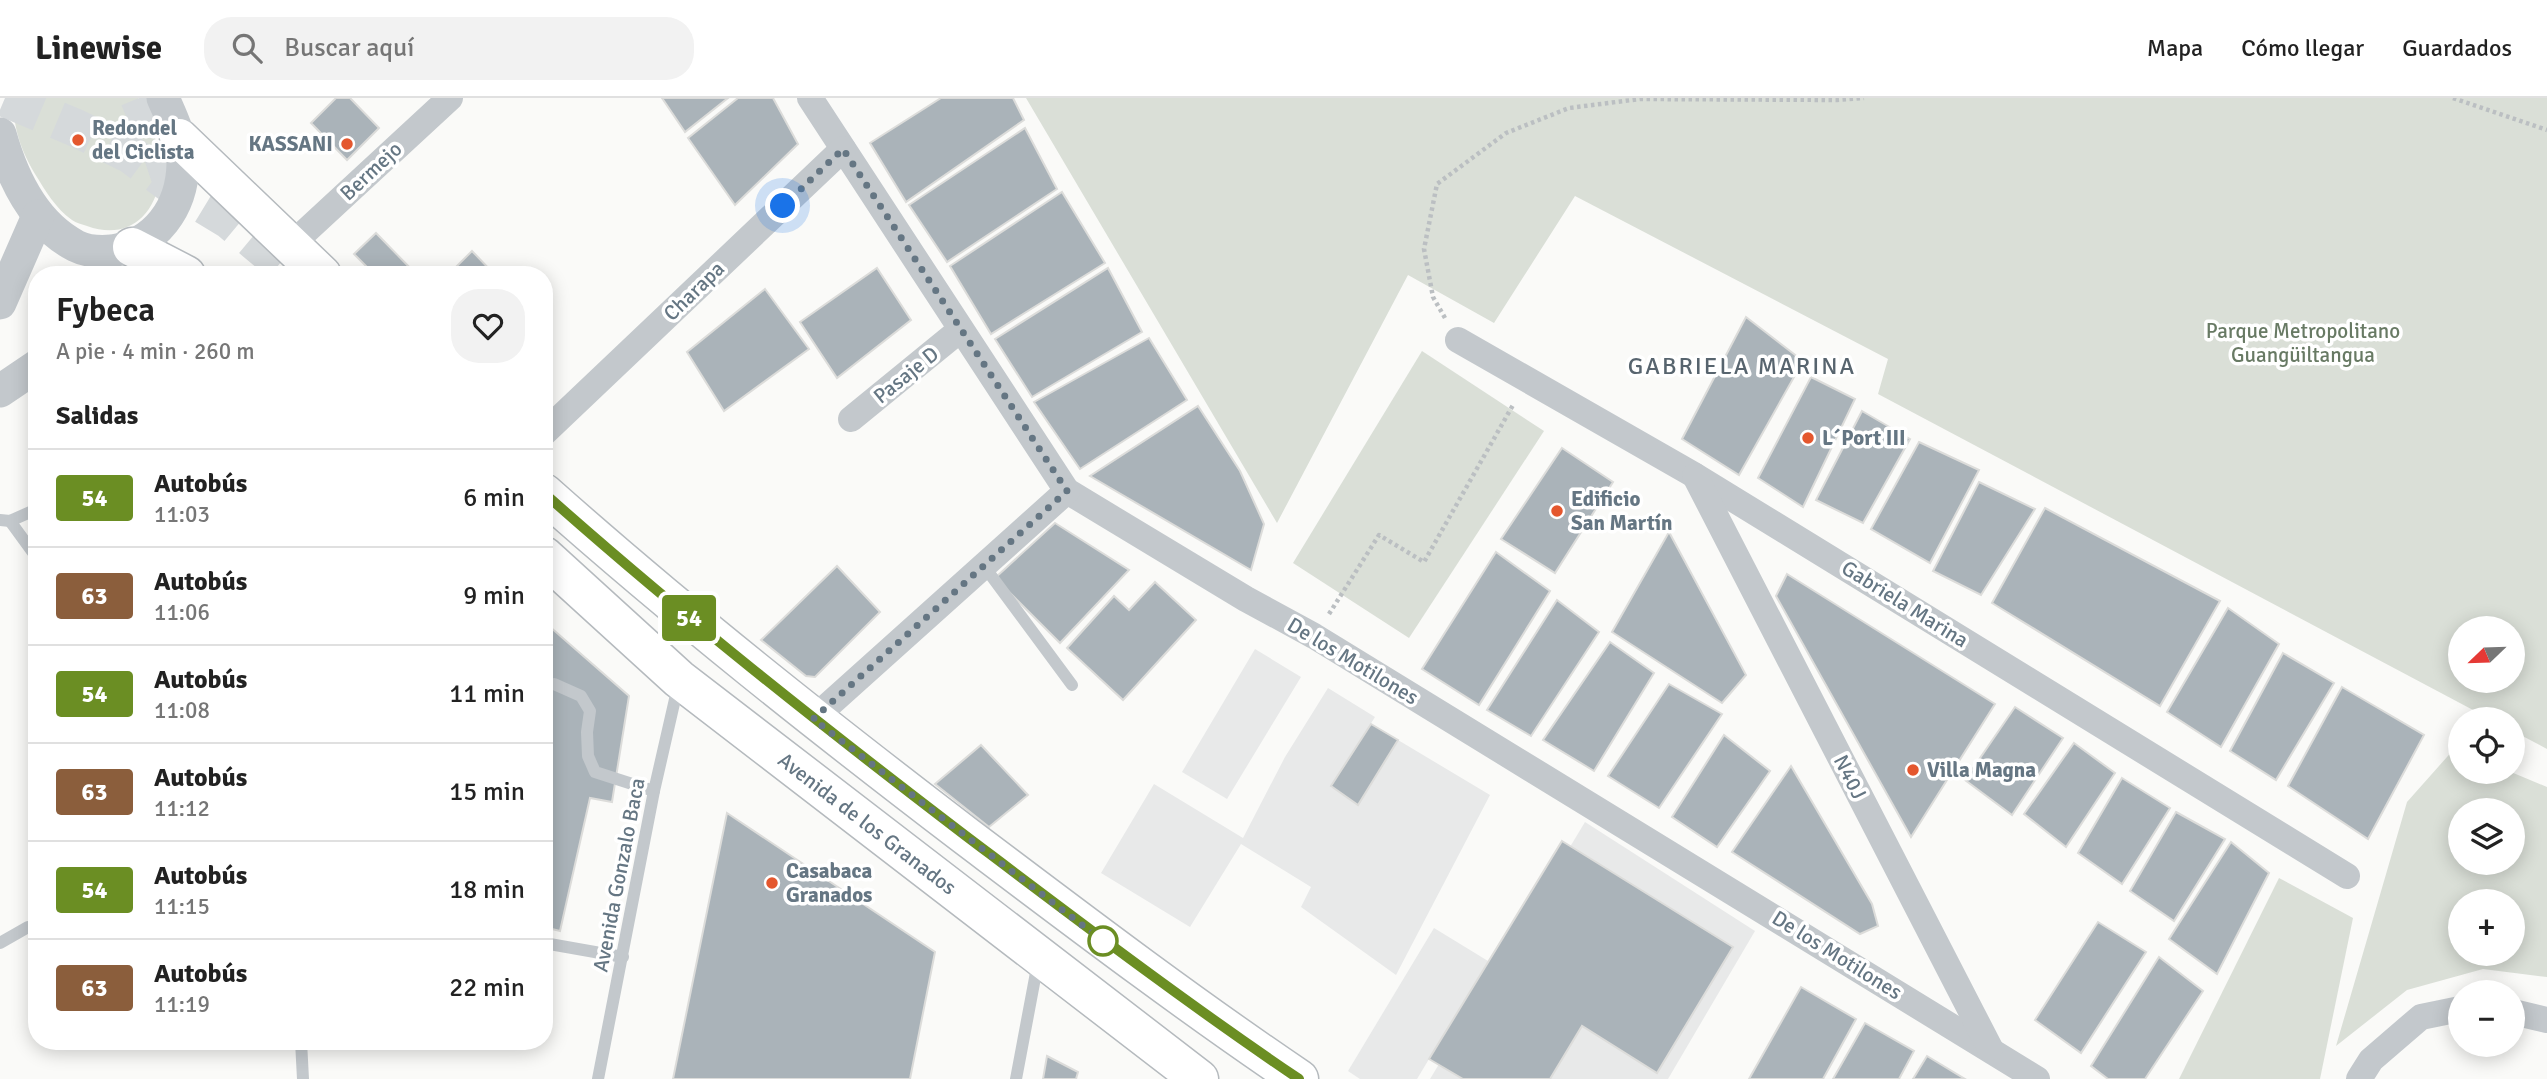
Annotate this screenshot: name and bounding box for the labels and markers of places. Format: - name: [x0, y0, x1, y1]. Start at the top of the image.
- place label: Redondel del Ciclista: [92, 115, 195, 165]
- place label: KASSANI: [249, 131, 333, 157]
- marker: Redondel del Ciclista: [70, 132, 86, 148]
- marker: KASSANI: [339, 136, 355, 152]
- place label: L´Port III: [1822, 425, 1906, 451]
- marker: L´Port III: [1800, 430, 1816, 446]
- place label: Edificio San Martín: [1571, 486, 1673, 536]
- marker: Edificio San Martín: [1549, 503, 1565, 519]
- place label: Villa Magna: [1927, 757, 2036, 783]
- marker: Villa Magna: [1905, 762, 1921, 778]
- place label: Casabaca Granados: [786, 858, 872, 908]
- marker: Casabaca Granados: [764, 875, 780, 891]
- unlabelled marker: [1088, 926, 1118, 956]

